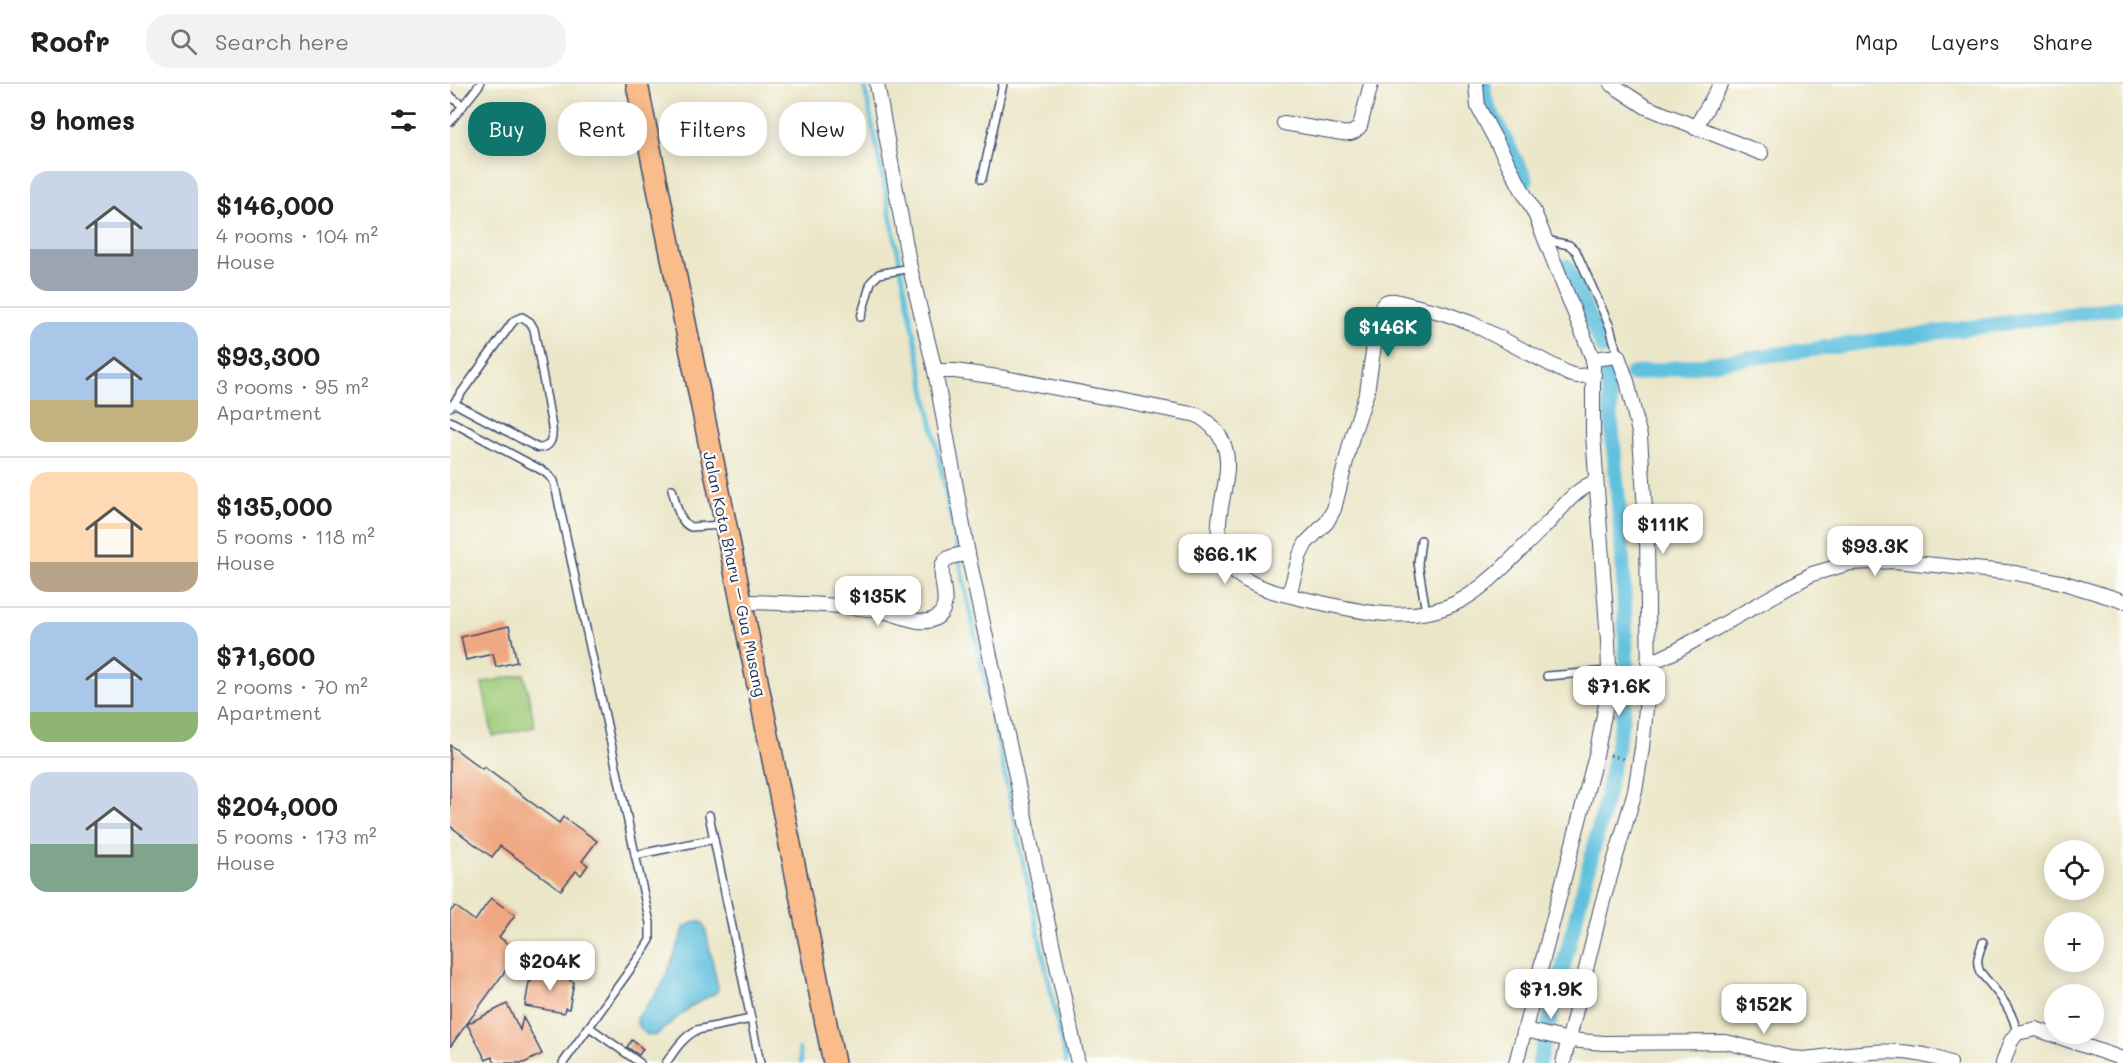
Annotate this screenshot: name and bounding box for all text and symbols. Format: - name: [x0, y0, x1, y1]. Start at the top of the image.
- search box: [146, 14, 566, 68]
- text: Roofr: [30, 23, 110, 59]
- icon: search: [167, 25, 200, 58]
- text: Search here: [215, 27, 349, 56]
- text: Map: [1855, 28, 1898, 55]
- text: Layers: [1931, 28, 2000, 55]
- text: Share: [2033, 28, 2093, 55]
- chip: Buy: [468, 102, 546, 156]
- chip: Rent: [558, 102, 647, 156]
- chip: Filters: [659, 102, 767, 156]
- chip: New: [779, 102, 866, 156]
- text: 9 homes: [30, 103, 135, 137]
- icon: filters: [387, 104, 420, 137]
- text: $146,000: [216, 188, 334, 222]
- icon: home: [78, 195, 150, 267]
- text: 4 rooms · 104 m²: [216, 222, 378, 248]
- text: House: [216, 248, 275, 274]
- pin: $146K: [1346, 307, 1430, 358]
- text: $146K: [1358, 313, 1418, 339]
- text: $93,300: [216, 339, 320, 373]
- icon: home: [78, 346, 150, 418]
- text: 3 rooms · 95 m²: [216, 373, 368, 399]
- text: Apartment: [216, 399, 322, 425]
- street label: Jalan Kota Bharu – Gua Musang: [699, 449, 772, 698]
- text: $135,000: [216, 489, 333, 523]
- icon: home: [78, 496, 150, 568]
- pin: $111K: [1621, 504, 1705, 555]
- text: $111K: [1637, 510, 1689, 536]
- text: 5 rooms · 118 m²: [216, 523, 375, 549]
- pin: $93.3K: [1826, 526, 1924, 577]
- text: $93.3K: [1841, 532, 1909, 558]
- pin: $66.1K: [1176, 534, 1274, 585]
- text: $66.1K: [1193, 540, 1257, 566]
- text: House: [216, 549, 275, 575]
- pin: $135K: [836, 576, 920, 627]
- text: $135K: [849, 582, 907, 608]
- text: $71,600: [216, 639, 315, 673]
- icon: home: [78, 646, 150, 718]
- pin: $71.6K: [1570, 666, 1668, 717]
- text: $71.6K: [1587, 672, 1651, 698]
- text: 2 rooms · 70 m²: [216, 673, 368, 699]
- text: Apartment: [216, 699, 322, 725]
- text: $204,000: [216, 789, 338, 823]
- icon: home: [78, 796, 150, 868]
- text: 5 rooms · 173 m²: [216, 823, 377, 849]
- map controls: [2044, 840, 2104, 1044]
- button: locate: [2044, 840, 2104, 900]
- text: House: [216, 849, 275, 875]
- button: +: [2044, 912, 2104, 972]
- pin: $204K: [508, 941, 592, 992]
- text: $204K: [519, 947, 581, 973]
- pin: $71.9K: [1502, 969, 1600, 1020]
- text: $71.9K: [1519, 975, 1583, 1001]
- pin: $152K: [1722, 984, 1806, 1035]
- button: −: [2044, 984, 2104, 1044]
- text: $152K: [1735, 990, 1793, 1016]

